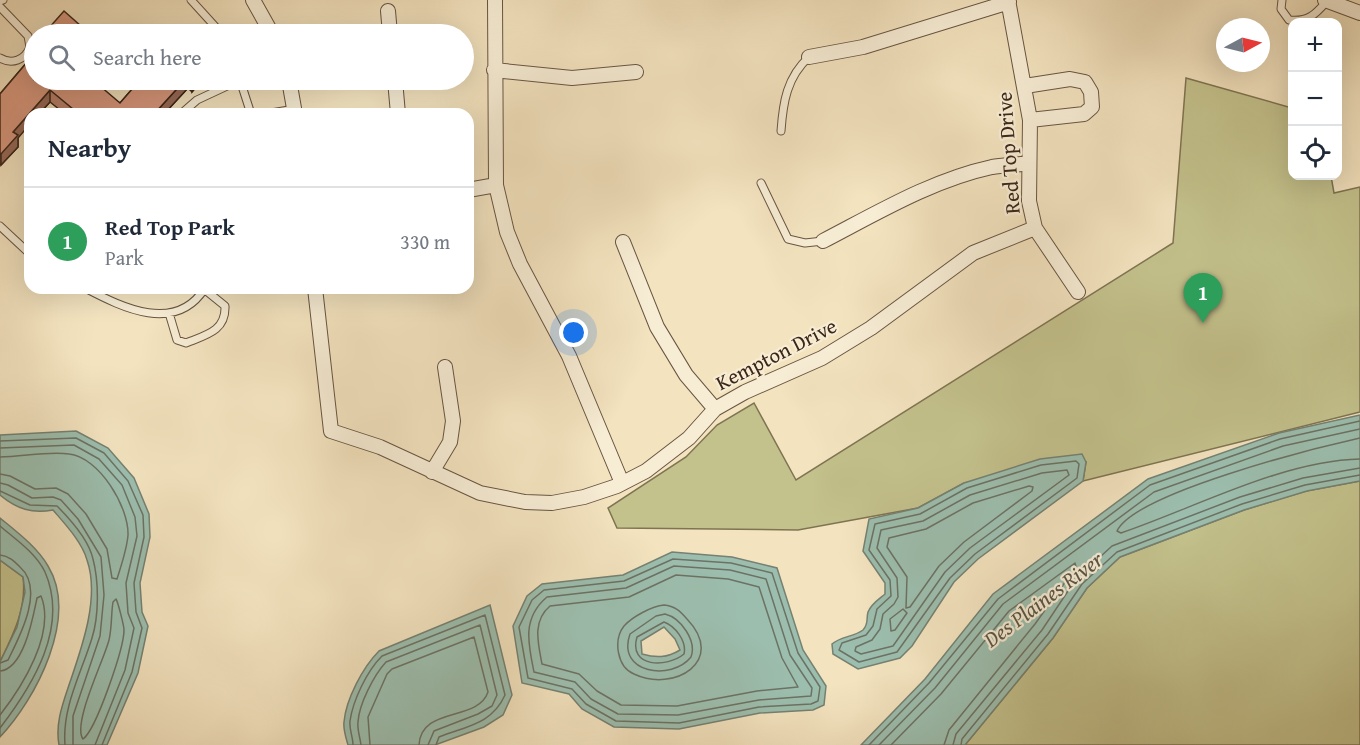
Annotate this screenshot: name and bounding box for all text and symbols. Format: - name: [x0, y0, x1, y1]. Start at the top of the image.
- north arrow: [1216, 18, 1270, 72]
- map controls: [1288, 18, 1342, 180]
- button: +: [1288, 18, 1342, 72]
- search box: [24, 24, 474, 90]
- icon: search: [45, 41, 78, 74]
- text: Search here: [93, 41, 202, 73]
- button: −: [1288, 72, 1342, 126]
- street label: Red Top Drive: [988, 91, 1028, 215]
- button: locate: [1288, 126, 1342, 180]
- text: Nearby: [48, 128, 131, 167]
- text: Red Top Park: [105, 211, 235, 243]
- text: 1: [62, 227, 73, 256]
- text: 330 m: [400, 227, 450, 256]
- text: Park: [105, 243, 144, 272]
- pin: 1: [1184, 274, 1222, 323]
- street label: Kempton Drive: [710, 310, 842, 398]
- your location: [559, 318, 588, 347]
- water label: Des Plaines River: [976, 543, 1110, 655]

